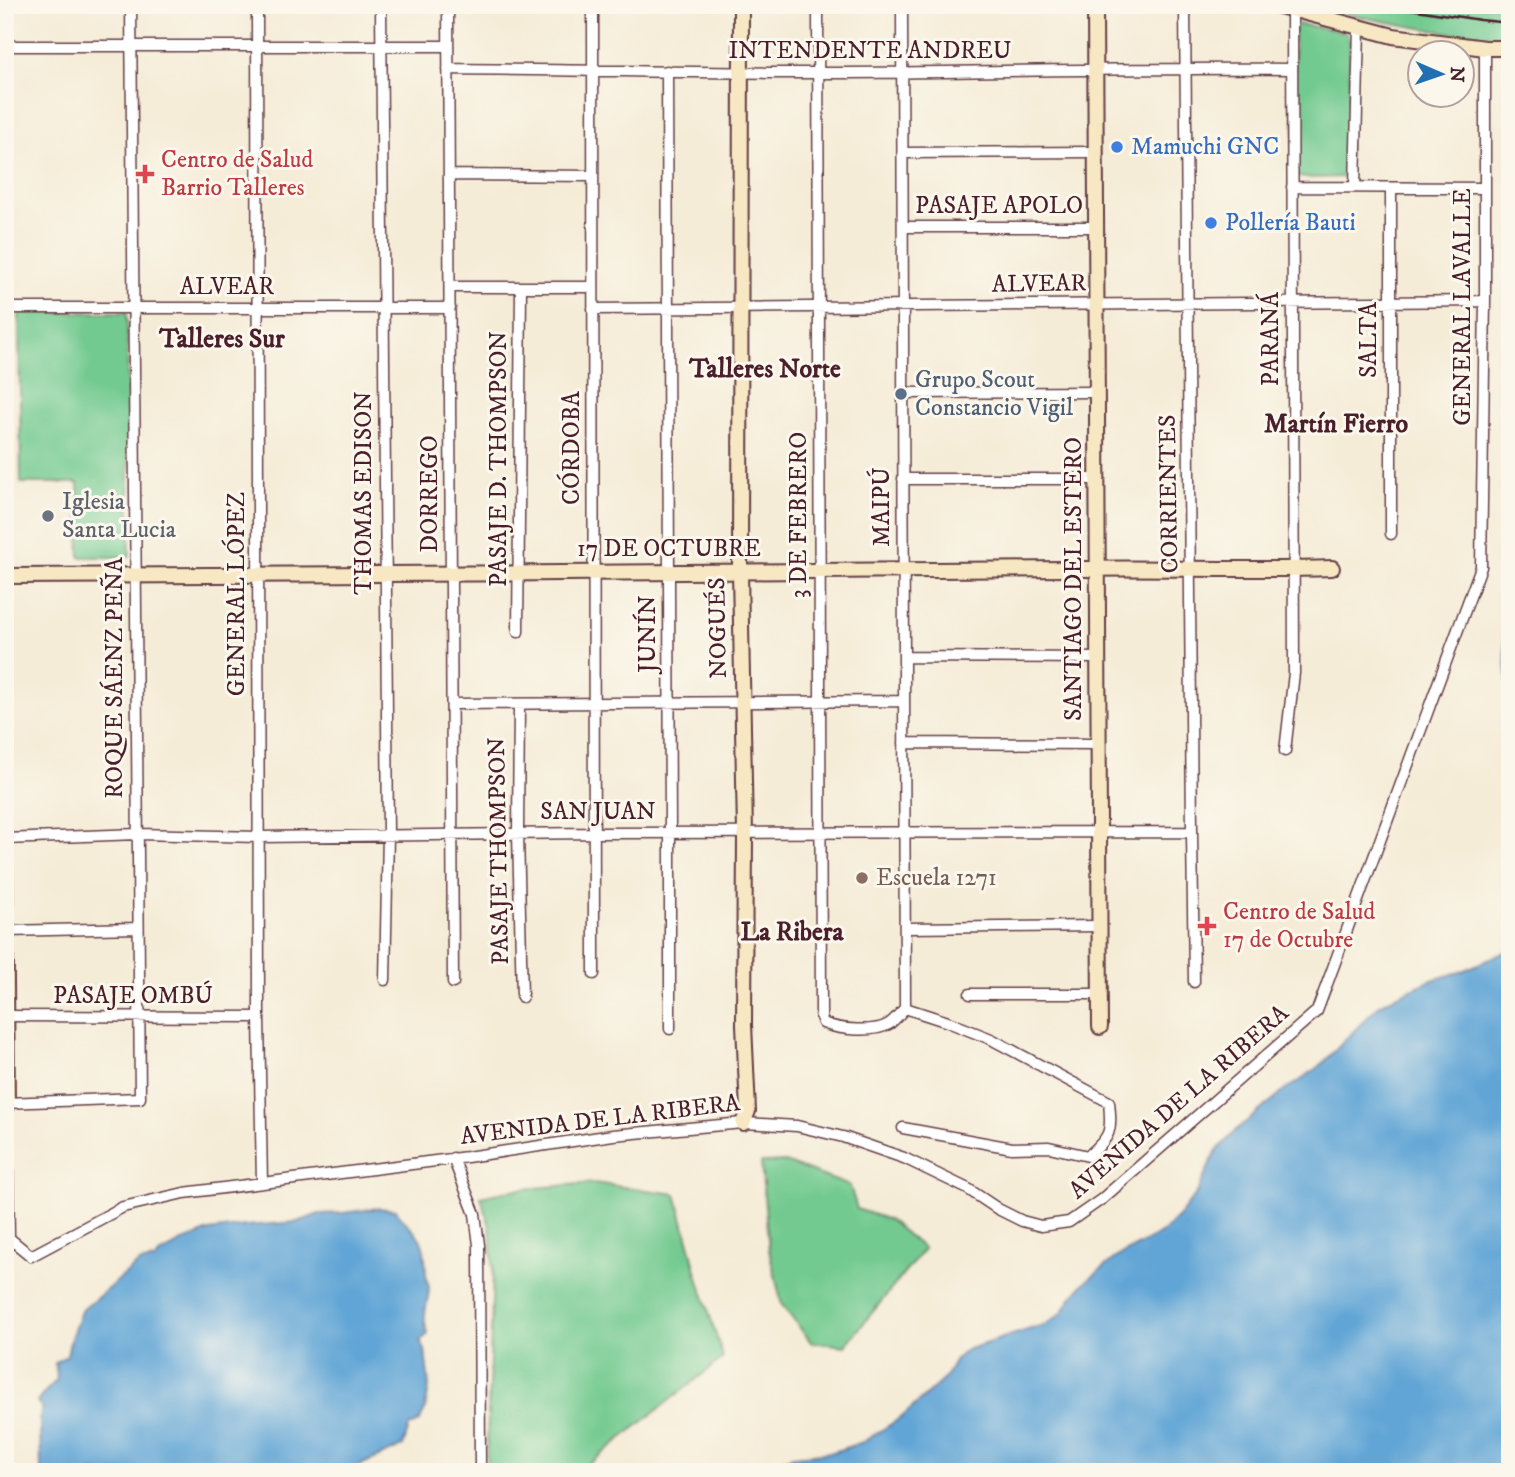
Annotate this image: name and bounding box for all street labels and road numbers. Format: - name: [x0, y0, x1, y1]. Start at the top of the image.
- street label: INTENDENTE ANDREU: [728, 36, 1012, 66]
- street label: GENERAL LAVALLE: [1448, 188, 1478, 426]
- street label: PASAJE APOLO: [915, 191, 1083, 221]
- street label: ALVEAR: [991, 268, 1087, 300]
- street label: ALVEAR: [180, 272, 274, 302]
- street label: PARANÁ: [1255, 291, 1286, 386]
- street label: SALTA: [1354, 301, 1384, 378]
- street label: PASAJE D. THOMPSON: [484, 331, 514, 587]
- street label: CÓRDOBA: [556, 390, 587, 505]
- street label: THOMAS EDISON: [349, 391, 379, 595]
- street label: CORRIENTES: [1153, 414, 1185, 574]
- street label: 3 DE FEBRERO: [784, 432, 814, 598]
- street label: DORREGO: [415, 435, 445, 553]
- street label: SANTIAGO DEL ESTERO: [1059, 437, 1089, 721]
- street label: MAIPÚ: [866, 467, 897, 547]
- street label: GENERAL LÓPEZ: [221, 492, 252, 696]
- street label: 17 DE OCTUBRE: [577, 534, 761, 564]
- street label: ROQUE SÁENZ PEÑA: [99, 556, 130, 799]
- street label: NOGUÉS: [702, 577, 734, 679]
- street label: JUNÍN: [632, 595, 663, 675]
- street label: PASAJE THOMPSON: [482, 737, 516, 965]
- street label: SAN JUAN: [540, 797, 656, 827]
- street label: PASAJE OMBÚ: [53, 980, 213, 1011]
- street label: AVENIDA DE LA RIBERA: [1063, 998, 1296, 1206]
- street label: AVENIDA DE LA RIBERA: [458, 1088, 742, 1152]

